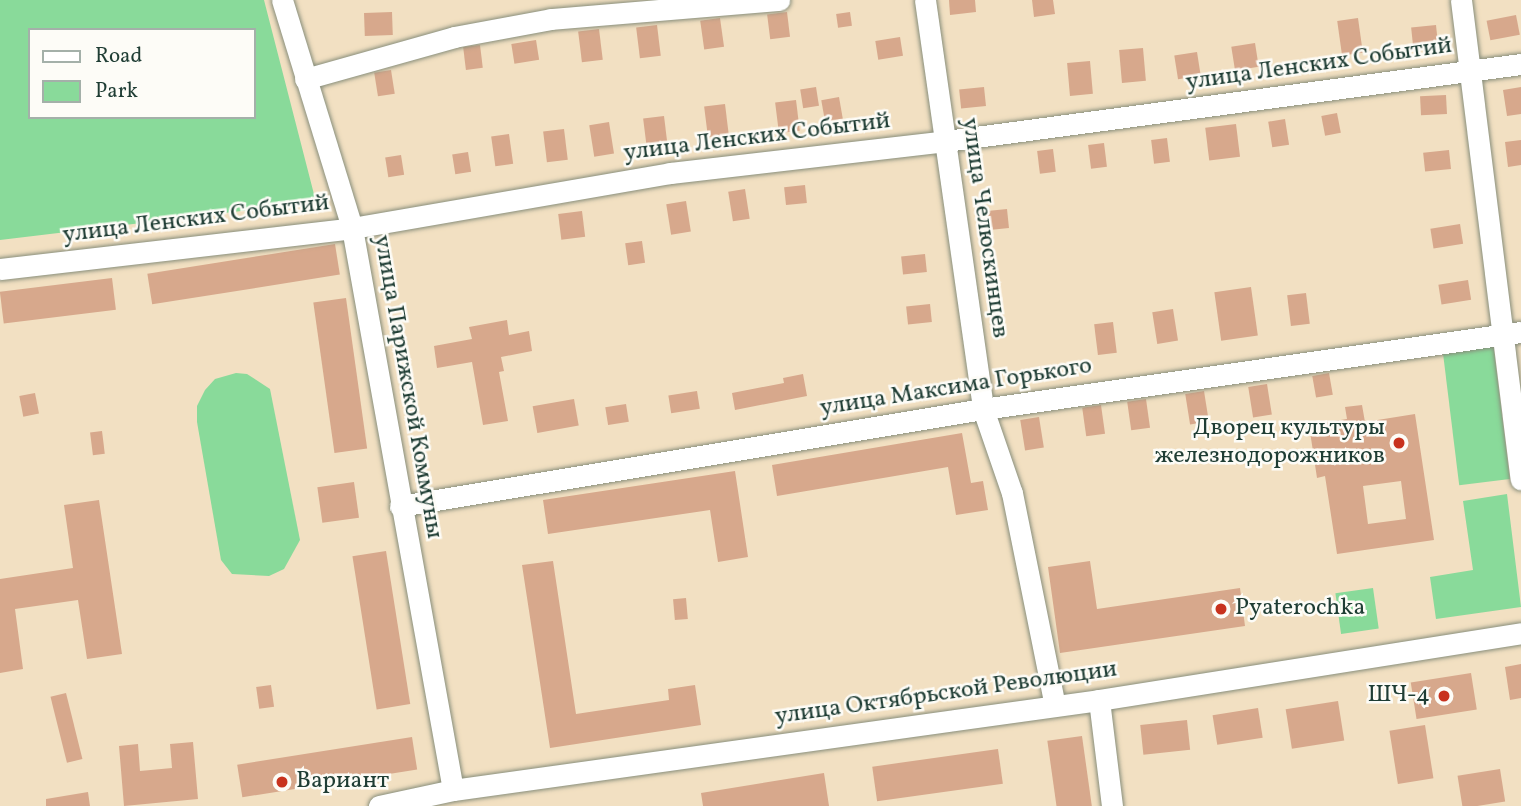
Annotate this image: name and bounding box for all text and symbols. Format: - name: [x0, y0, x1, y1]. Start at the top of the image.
- legend: [28, 28, 256, 119]
- street label: улица Ленских Событий: [1184, 32, 1454, 98]
- text: Road: [95, 42, 142, 71]
- text: Park: [95, 77, 138, 106]
- street label: улица Ленских Событий: [622, 107, 892, 169]
- street label: улица Челюскинцев: [954, 116, 1014, 340]
- street label: улица Ленских Событий: [61, 189, 331, 251]
- street label: улица Парижской Коммуны: [366, 233, 448, 541]
- street label: улица Максима Горького: [818, 352, 1094, 424]
- place label: Дворец культуры железнодорожников: [1155, 415, 1385, 471]
- marker: Дворец культуры железнодорожников: [1391, 435, 1407, 451]
- place label: Pyaterochka: [1235, 595, 1365, 623]
- marker: Pyaterochka: [1213, 601, 1229, 617]
- street label: улица Октябрьской Революции: [773, 656, 1119, 732]
- place label: ШЧ-4: [1367, 682, 1430, 710]
- marker: ШЧ-4: [1436, 688, 1452, 704]
- place label: Вариант: [296, 768, 389, 796]
- marker: Вариант: [274, 774, 290, 790]

